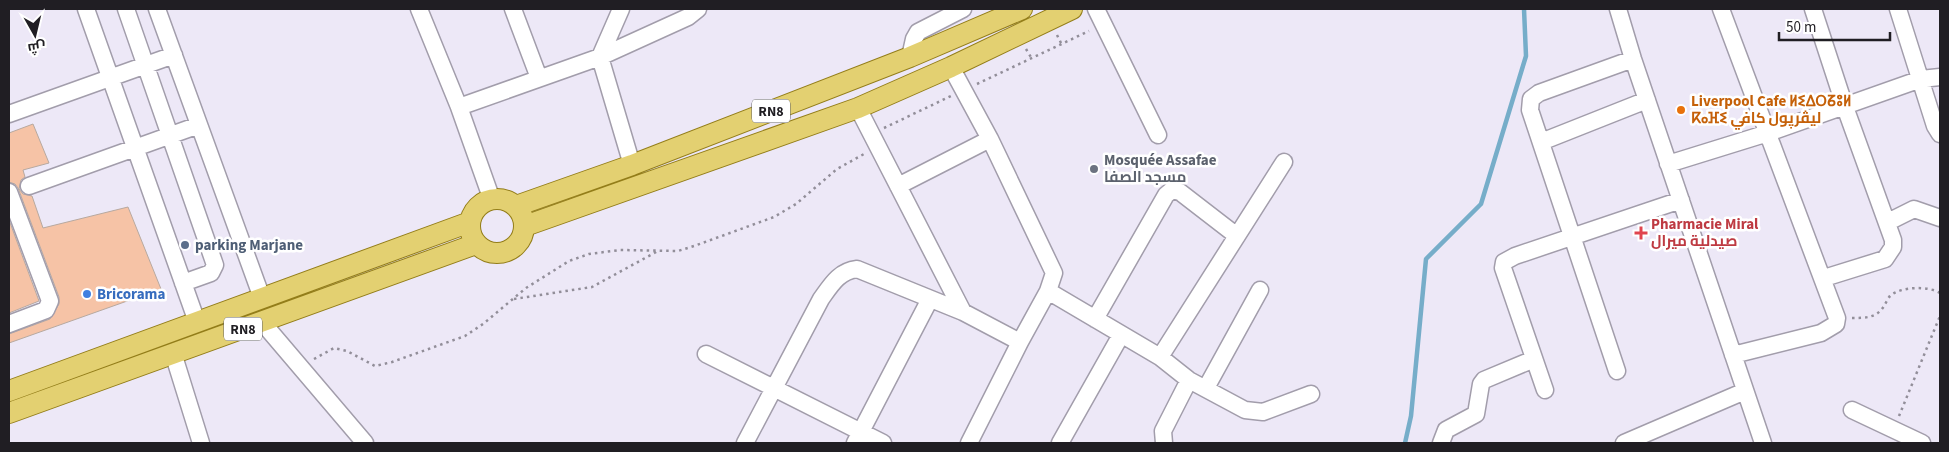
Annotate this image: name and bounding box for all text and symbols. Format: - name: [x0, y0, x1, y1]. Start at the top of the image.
- north arrow: [10, 10, 60, 60]
- scale bar: [1779, 10, 1890, 42]
- text: 50 m: [1786, 17, 1816, 38]
- text: ش: [26, 36, 47, 58]
- place label: Liverpool Cafe ⵍⵉⵠⵔⵒⵓⵍ ⴽⴰⴼⵉ ليڤرپول كافي: [1691, 91, 1852, 130]
- road number: RN8: [752, 100, 790, 122]
- marker: Liverpool Cafe ⵍⵉⵠⵔⵒⵓⵍ ⴽⴰⴼⵉ ليڤرپول كافي: [1675, 104, 1687, 116]
- place label: Mosquée Assafae مسجد الصفا: [1104, 150, 1217, 188]
- marker: Mosquée Assafae مسجد الصفا: [1088, 163, 1100, 175]
- place label: Pharmacie Miral صيدلية ميرال: [1651, 214, 1759, 252]
- marker: Pharmacie Miral صيدلية ميرال: [1635, 227, 1647, 239]
- place label: parking Marjane: [195, 235, 303, 256]
- marker: parking Marjane: [179, 239, 191, 251]
- place label: Bricorama: [97, 284, 165, 305]
- marker: Bricorama: [81, 288, 93, 300]
- road number: RN8: [224, 318, 262, 340]

